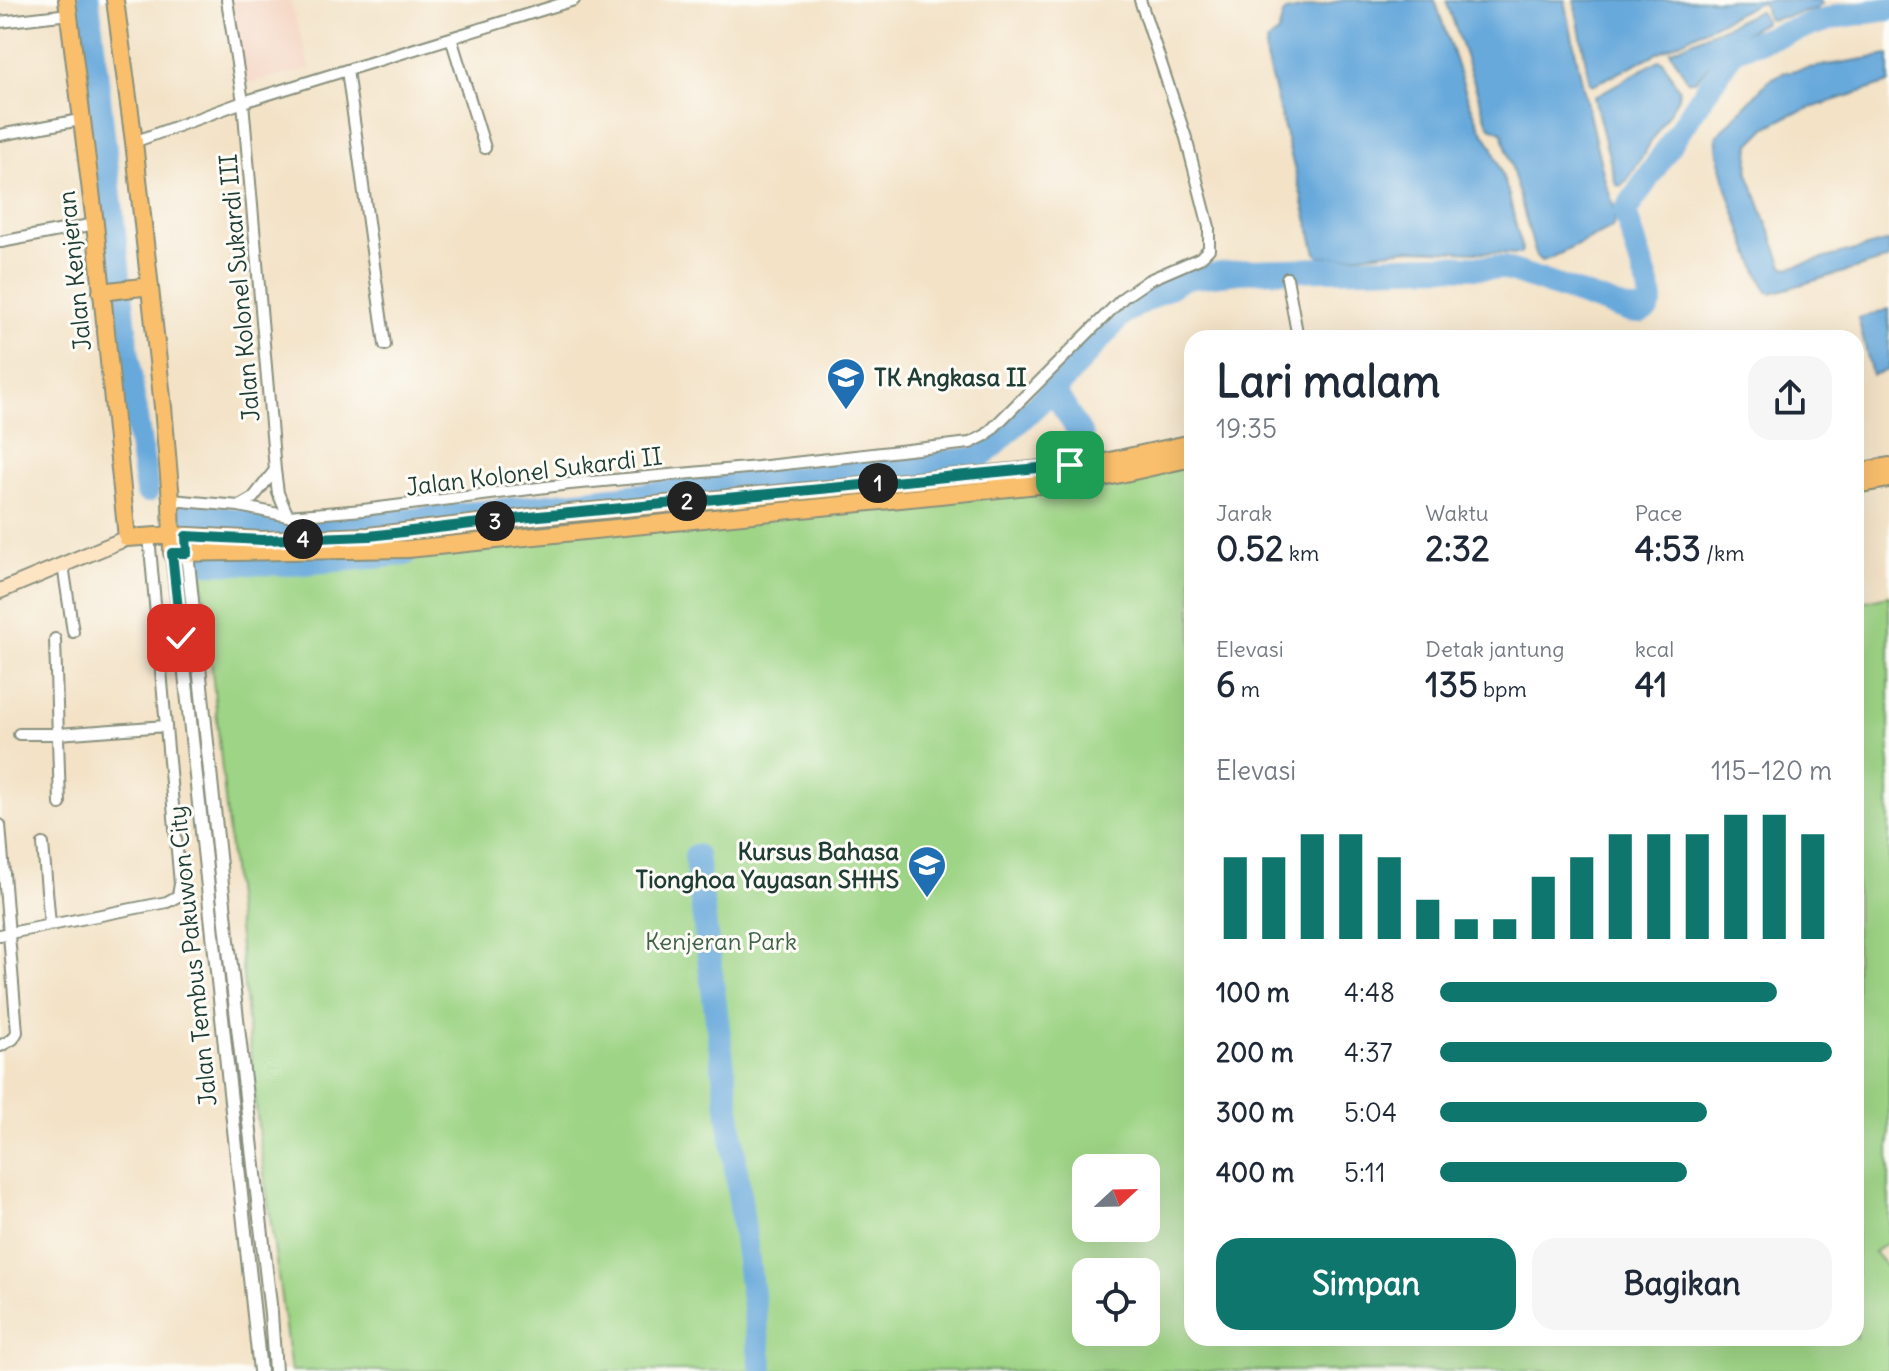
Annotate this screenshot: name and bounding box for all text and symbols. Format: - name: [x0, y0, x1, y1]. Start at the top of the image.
- street label: Jalan Kolonel Sukardi III: [212, 153, 266, 423]
- street label: Jalan Kenjeran: [51, 189, 97, 353]
- text: Lari malam: [1216, 354, 1440, 409]
- school or university icon: TK Angkasa II: [825, 356, 867, 411]
- button: share: [1748, 356, 1832, 440]
- place label: TK Angkasa II: [874, 362, 1027, 392]
- text: 19:35: [1216, 412, 1277, 445]
- pin: [1036, 431, 1104, 499]
- street label: Jalan Kolonel Sukardi II: [404, 440, 664, 502]
- icon: arrive: [1048, 443, 1092, 487]
- pin: 1: [858, 463, 898, 503]
- text: 1: [874, 469, 882, 497]
- pin: 2: [667, 481, 707, 521]
- text: 2: [681, 487, 693, 515]
- text: Jarak: [1216, 499, 1272, 527]
- text: Waktu: [1425, 499, 1489, 527]
- text: Pace: [1635, 499, 1682, 527]
- pin: 3: [475, 501, 515, 541]
- text: 3: [489, 507, 501, 535]
- pin: 4: [283, 519, 323, 559]
- text: 4: [297, 525, 309, 553]
- text: 0.52: [1216, 527, 1284, 570]
- text: 2:32: [1425, 527, 1490, 570]
- text: 4:53: [1635, 527, 1701, 570]
- text: km: [1284, 539, 1319, 567]
- text: /km: [1701, 539, 1745, 567]
- pin: [147, 604, 215, 672]
- icon: check: [159, 616, 203, 660]
- text: Elevasi: [1216, 635, 1284, 663]
- text: Detak jantung: [1425, 635, 1565, 663]
- text: kcal: [1635, 635, 1674, 663]
- text: 6: [1216, 663, 1236, 706]
- text: 135: [1425, 663, 1478, 706]
- text: 41: [1635, 663, 1667, 706]
- text: m: [1236, 675, 1260, 703]
- text: bpm: [1478, 675, 1527, 703]
- text: Elevasi: [1216, 754, 1296, 787]
- text: 115–120 m: [1711, 754, 1832, 787]
- street label: Jalan Tembus Pakuwon City: [161, 804, 223, 1108]
- place label: Kursus Bahasa Tionghoa Yayasan SHHS: [636, 836, 899, 894]
- school or university icon: Kursus Bahasa Tionghoa Yayasan SHHS: [906, 844, 948, 899]
- park label: Kenjeran Park: [645, 926, 797, 956]
- text: 100 m: [1216, 976, 1290, 1009]
- text: 4:48: [1344, 976, 1395, 1009]
- text: 200 m: [1216, 1036, 1293, 1069]
- text: 4:37: [1344, 1036, 1392, 1069]
- text: 300 m: [1216, 1096, 1294, 1129]
- text: 5:04: [1344, 1096, 1397, 1129]
- north arrow: [1072, 1154, 1160, 1242]
- map controls: [1072, 1154, 1160, 1346]
- text: 400 m: [1216, 1156, 1294, 1189]
- text: 5:11: [1344, 1156, 1385, 1189]
- button: Simpan: [1216, 1238, 1516, 1330]
- button: Bagikan: [1532, 1238, 1832, 1330]
- button: locate: [1072, 1258, 1160, 1346]

